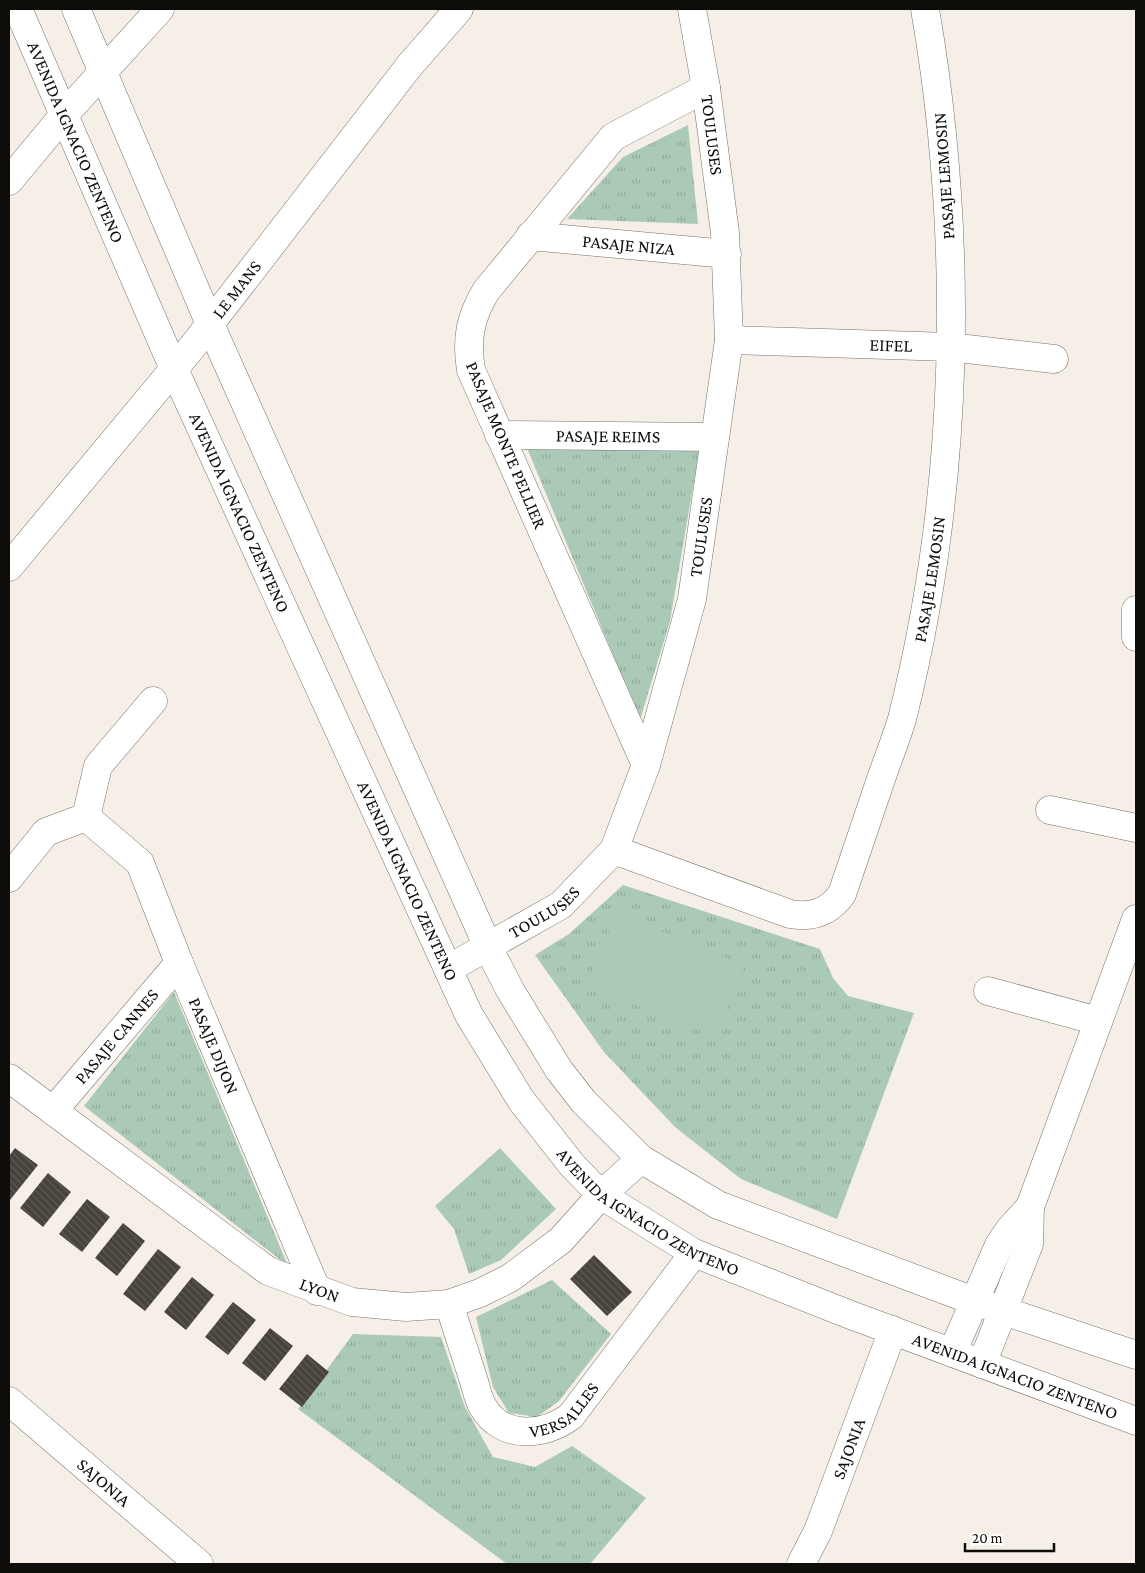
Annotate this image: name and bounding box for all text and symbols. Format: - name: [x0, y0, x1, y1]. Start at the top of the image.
- street label: AVENIDA IGNACIO ZENTENO: [23, 38, 128, 246]
- street label: TOULUSES: [697, 94, 727, 176]
- street label: PASAJE LEMOSIN: [930, 112, 958, 240]
- street label: PASAJE NIZA: [581, 231, 676, 259]
- street label: LE MANS: [208, 257, 265, 322]
- street label: EIFEL: [869, 334, 913, 356]
- street label: PASAJE MONTE PELLIER: [462, 358, 551, 533]
- street label: AVENIDA IGNACIO ZENTENO: [185, 409, 294, 616]
- street label: PASAJE REIMS: [556, 426, 660, 446]
- street label: TOULUSES: [685, 496, 716, 578]
- street label: PASAJE LEMOSIN: [909, 515, 949, 644]
- street label: AVENIDA IGNACIO ZENTENO: [353, 778, 462, 984]
- street label: TOULUSES: [505, 882, 584, 942]
- street label: PASAJE CANNES: [71, 985, 163, 1088]
- street label: PASAJE DIJON: [185, 995, 243, 1097]
- street label: AVENIDA IGNACIO ZENTENO: [553, 1144, 742, 1280]
- street label: LYON: [297, 1274, 342, 1307]
- street label: AVENIDA IGNACIO ZENTENO: [910, 1329, 1121, 1423]
- street label: VERSALLES: [528, 1378, 603, 1441]
- street label: SAJONIA: [828, 1415, 869, 1482]
- street label: SAJONIA: [73, 1454, 135, 1511]
- scale bar: [965, 1520, 1054, 1552]
- text: 20 m: [972, 1530, 1003, 1546]

